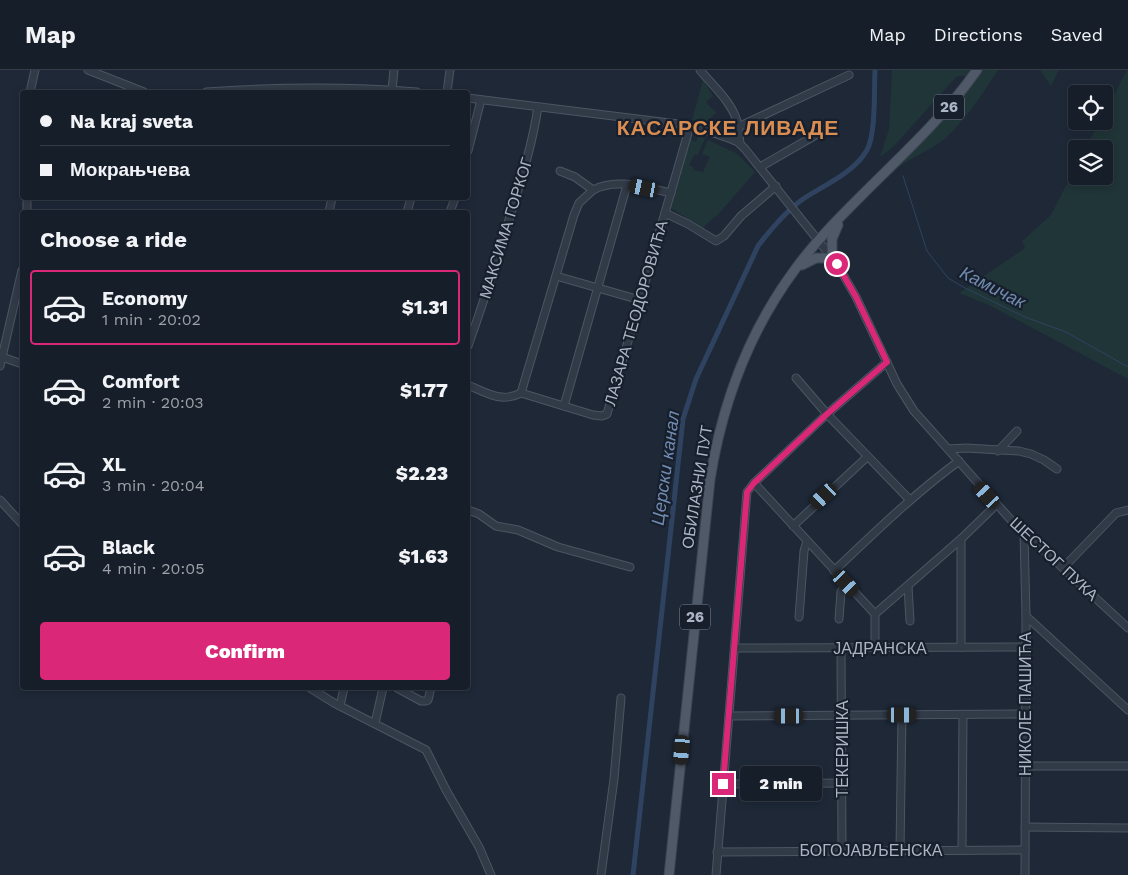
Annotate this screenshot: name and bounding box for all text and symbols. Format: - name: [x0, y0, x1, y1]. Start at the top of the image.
- text: Map: [25, 21, 76, 49]
- text: Map: [869, 24, 906, 45]
- text: Directions: [934, 24, 1023, 45]
- text: Saved: [1051, 24, 1103, 45]
- map controls: [1068, 85, 1113, 185]
- button: locate: [1068, 85, 1113, 130]
- road number: 26: [934, 94, 964, 120]
- text: Na kraj sveta: [70, 110, 193, 133]
- district label: КАСАРСКЕ ЛИВАДЕ: [617, 115, 839, 140]
- button: layers: [1068, 140, 1113, 185]
- street label: МАКСИМА ГОРКОГ: [475, 155, 537, 301]
- text: Мокрањчева: [70, 158, 190, 181]
- car: [627, 178, 660, 198]
- street label: ЛАЗАРА ТЕОДОРОВИЋА: [600, 218, 672, 408]
- text: Choose a ride: [40, 227, 187, 252]
- route start: [826, 253, 848, 275]
- water label: Камичак: [957, 262, 1031, 313]
- icon: car: [42, 285, 87, 330]
- text: Economy: [102, 287, 187, 310]
- text: $1.31: [402, 296, 448, 319]
- text: 1 min · 20:02: [102, 310, 201, 329]
- icon: car: [42, 368, 87, 413]
- text: Comfort: [102, 370, 180, 393]
- text: $1.77: [400, 379, 448, 402]
- text: 2 min · 20:03: [102, 393, 204, 412]
- water label: Церски канал: [647, 409, 683, 527]
- street label: ОБИЛАЗНИ ПУТ: [678, 424, 716, 550]
- icon: car: [42, 451, 87, 496]
- text: XL: [102, 453, 126, 476]
- text: $2.23: [396, 462, 448, 485]
- text: 3 min · 20:04: [102, 476, 204, 495]
- car: [971, 479, 1002, 511]
- car: [807, 480, 840, 512]
- street label: ШЕСТОГ ПУКА: [1006, 513, 1102, 605]
- icon: car: [42, 534, 87, 579]
- text: Black: [102, 536, 155, 559]
- text: $1.63: [399, 545, 448, 568]
- text: 4 min · 20:05: [102, 559, 204, 578]
- car: [830, 567, 861, 599]
- road number: 26: [680, 604, 710, 630]
- button: Confirm: [40, 622, 450, 680]
- street label: НИКОЛЕ ПАШИЋА: [1016, 632, 1035, 776]
- street label: ЈАДРАНСКА: [833, 639, 927, 658]
- street label: ТЕКЕРИШКА: [833, 700, 852, 798]
- car: [887, 708, 917, 723]
- car: [774, 709, 804, 724]
- car: [673, 734, 690, 766]
- callout: 2 min: [740, 766, 823, 802]
- route end: [712, 773, 734, 795]
- text: 2 min: [759, 774, 803, 793]
- street label: БОГОЈАВЉЕНСКА: [799, 841, 943, 860]

